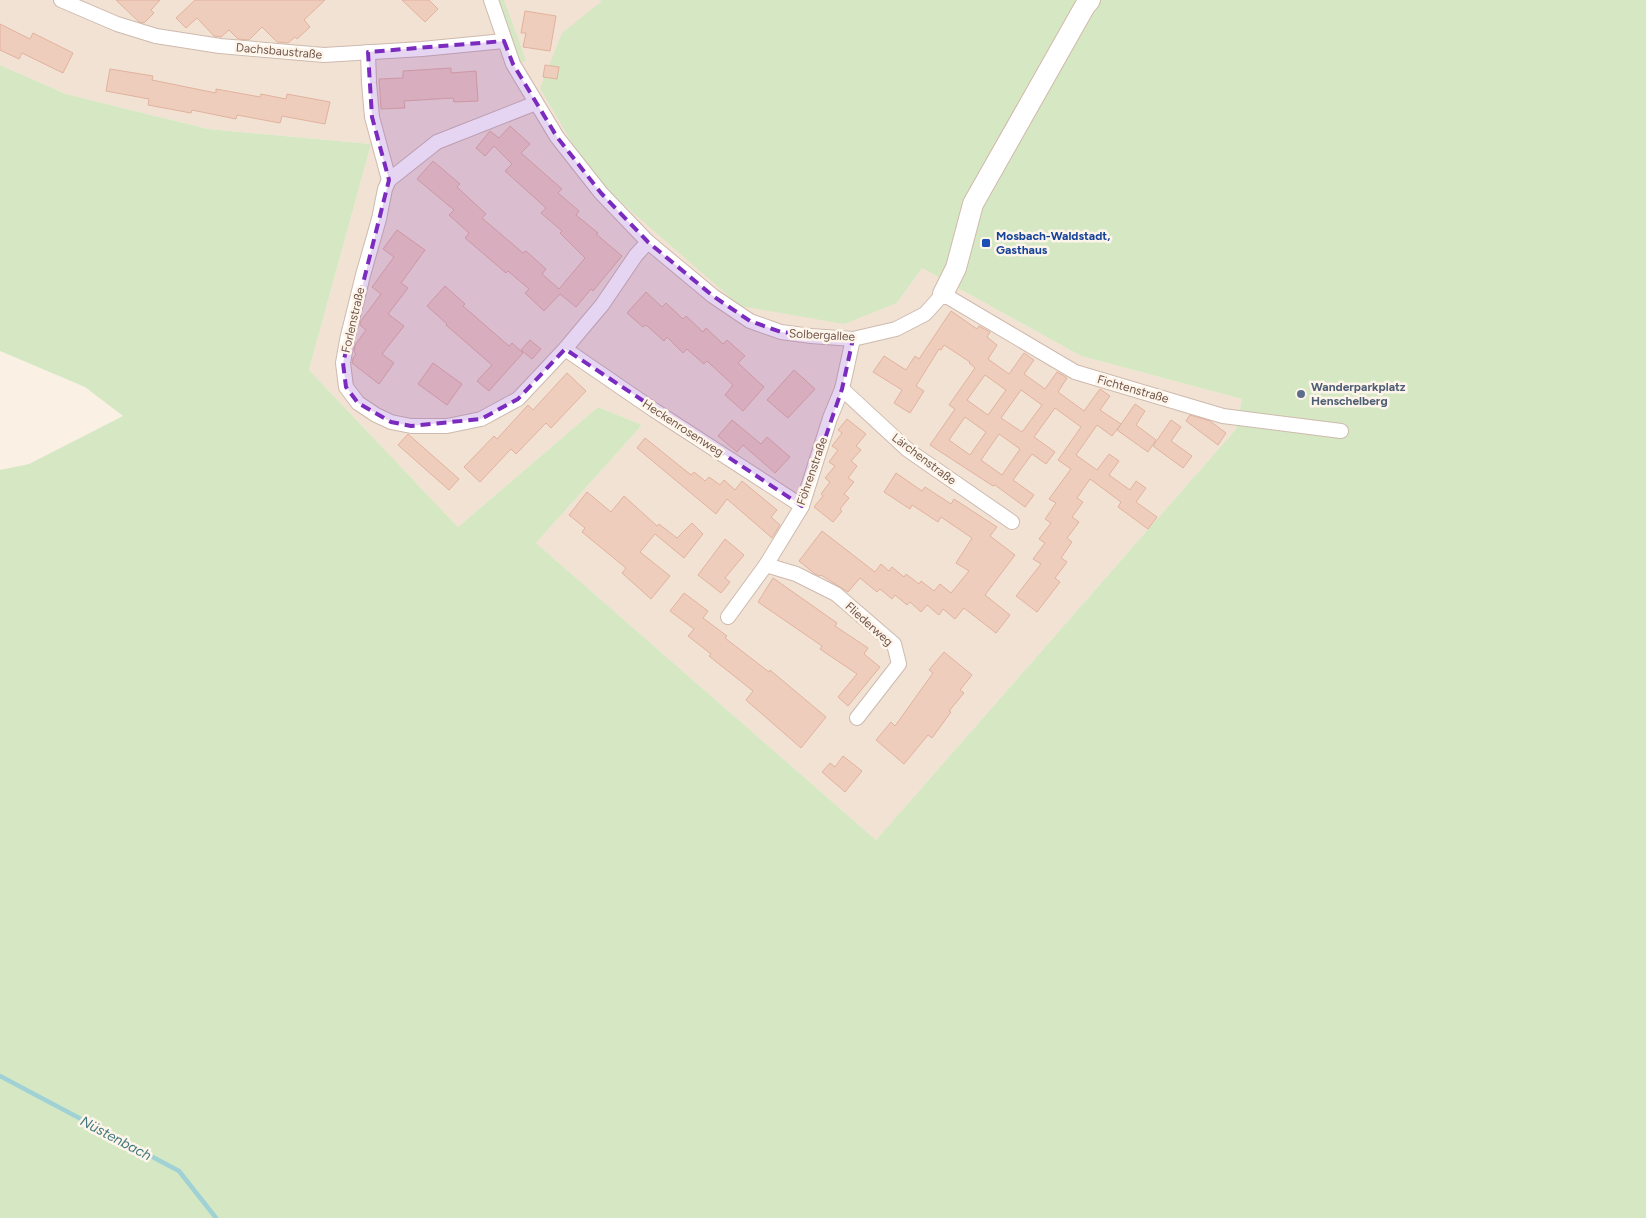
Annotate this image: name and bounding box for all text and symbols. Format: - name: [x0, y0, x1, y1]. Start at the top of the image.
- street label: Dachsbaustraße: [235, 40, 323, 62]
- place label: Mosbach-Waldstadt, Gasthaus: [996, 229, 1110, 257]
- marker: Mosbach-Waldstadt, Gasthaus: [980, 237, 992, 249]
- street label: Forlenstraße: [339, 285, 367, 354]
- street label: Solbergallee: [789, 326, 856, 344]
- street label: Fichtenstraße: [1096, 372, 1171, 406]
- place label: Wanderparkplatz Henschelberg: [1311, 380, 1406, 408]
- marker: Wanderparkplatz Henschelberg: [1295, 388, 1307, 400]
- street label: Heckenrosenweg: [640, 397, 726, 459]
- street label: Lärchenstraße: [889, 430, 959, 488]
- street label: Föhrenstraße: [794, 435, 830, 507]
- street label: Fliederweg: [842, 599, 896, 649]
- water label: Nüstenbach: [77, 1113, 154, 1164]

